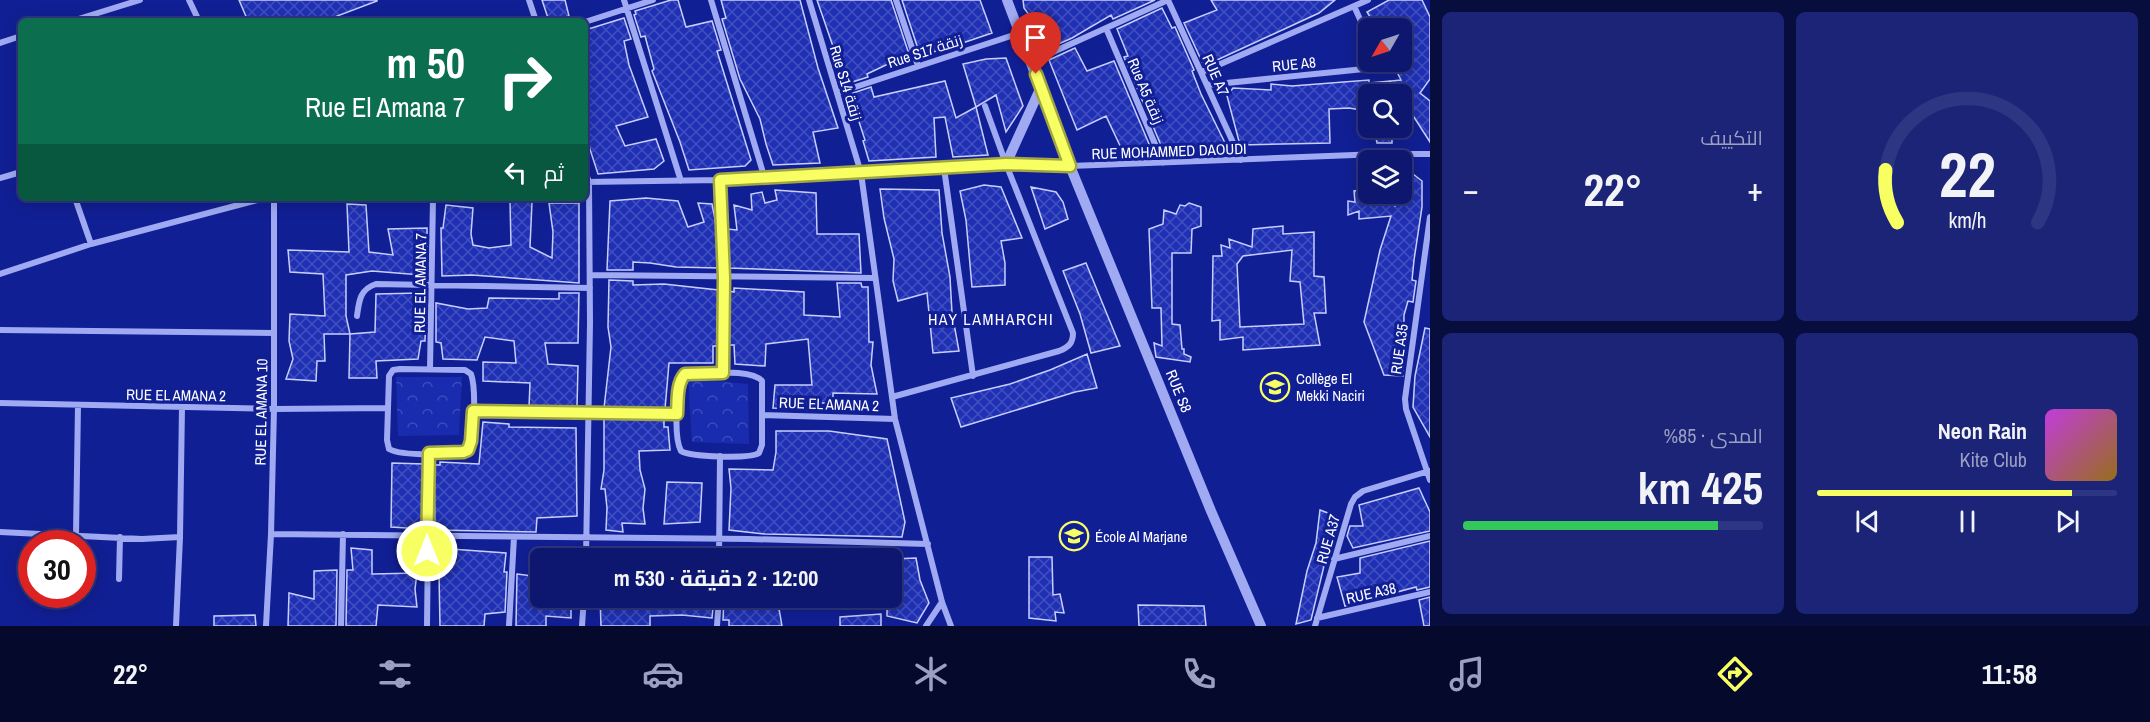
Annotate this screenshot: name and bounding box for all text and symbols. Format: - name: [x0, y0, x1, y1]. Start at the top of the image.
- pin: [1010, 12, 1061, 74]
- north arrow: [1358, 18, 1412, 72]
- map controls: [1358, 18, 1412, 204]
- icon: arrive: [1019, 21, 1052, 54]
- street label: Rue S17 زنقة: [885, 29, 965, 73]
- text: 50 m: [386, 35, 465, 91]
- icon: right: [486, 42, 564, 120]
- street label: Rue S14 زنقة: [825, 43, 867, 123]
- street label: RUE A7: [1198, 51, 1235, 99]
- street label: RUE A8: [1271, 51, 1317, 77]
- street label: Rue A5 زنقة: [1123, 55, 1169, 127]
- button: search: [1358, 84, 1412, 138]
- text: Rue El Amana 7: [305, 89, 465, 125]
- text: التكييف: [1700, 124, 1763, 151]
- text: 22: [1939, 132, 1995, 216]
- street label: RUE MOHAMMED DAOUDI: [1091, 138, 1247, 164]
- button: layers: [1358, 150, 1412, 204]
- icon: left: [499, 156, 532, 189]
- text: ثم: [544, 158, 564, 188]
- text: 22°: [1583, 159, 1643, 220]
- text: −: [1463, 167, 1479, 211]
- text: +: [1747, 167, 1763, 211]
- text: km/h: [1948, 207, 1986, 236]
- street label: RUE EL AMANA 7: [409, 233, 431, 333]
- district label: HAY LAMHARCHI: [928, 308, 1054, 330]
- street label: RUE A35: [1385, 322, 1413, 376]
- street label: RUE EL AMANA 10: [250, 358, 272, 466]
- street label: RUE S8: [1161, 366, 1197, 416]
- place label: Collège El Mekki Naciri: [1296, 368, 1365, 406]
- school or university icon: Collège El Mekki Naciri: [1259, 371, 1291, 403]
- street label: RUE EL AMANA 2: [126, 384, 226, 406]
- street label: RUE EL AMANA 2: [779, 392, 880, 416]
- text: Neon Rain: [1938, 416, 2027, 446]
- text: المدى · 85%: [1663, 422, 1763, 449]
- text: Kite Club: [1960, 446, 2027, 473]
- text: 425 km: [1638, 457, 1763, 518]
- icon: previous: [1851, 505, 1884, 538]
- icon: pause: [1951, 505, 1984, 538]
- icon: next: [2051, 505, 2084, 538]
- street label: RUE A37: [1311, 512, 1345, 566]
- position arrow: [395, 519, 459, 583]
- school or university icon: École Al Marjane: [1058, 520, 1090, 552]
- place label: École Al Marjane: [1095, 526, 1187, 547]
- speed limit sign: 30: [18, 530, 96, 608]
- text: 12:00 · 2 دقيقة · 530 m: [614, 563, 818, 593]
- street label: RUE A38: [1344, 577, 1398, 609]
- icon: filters: [374, 653, 416, 695]
- icon: car: [642, 653, 684, 695]
- icon: climate: [910, 653, 952, 695]
- icon: phone: [1178, 653, 1220, 695]
- icon: music: [1446, 653, 1488, 695]
- icon: directions: [1714, 653, 1756, 695]
- text: 22°: [113, 656, 148, 692]
- text: 11:58: [1982, 656, 2037, 692]

